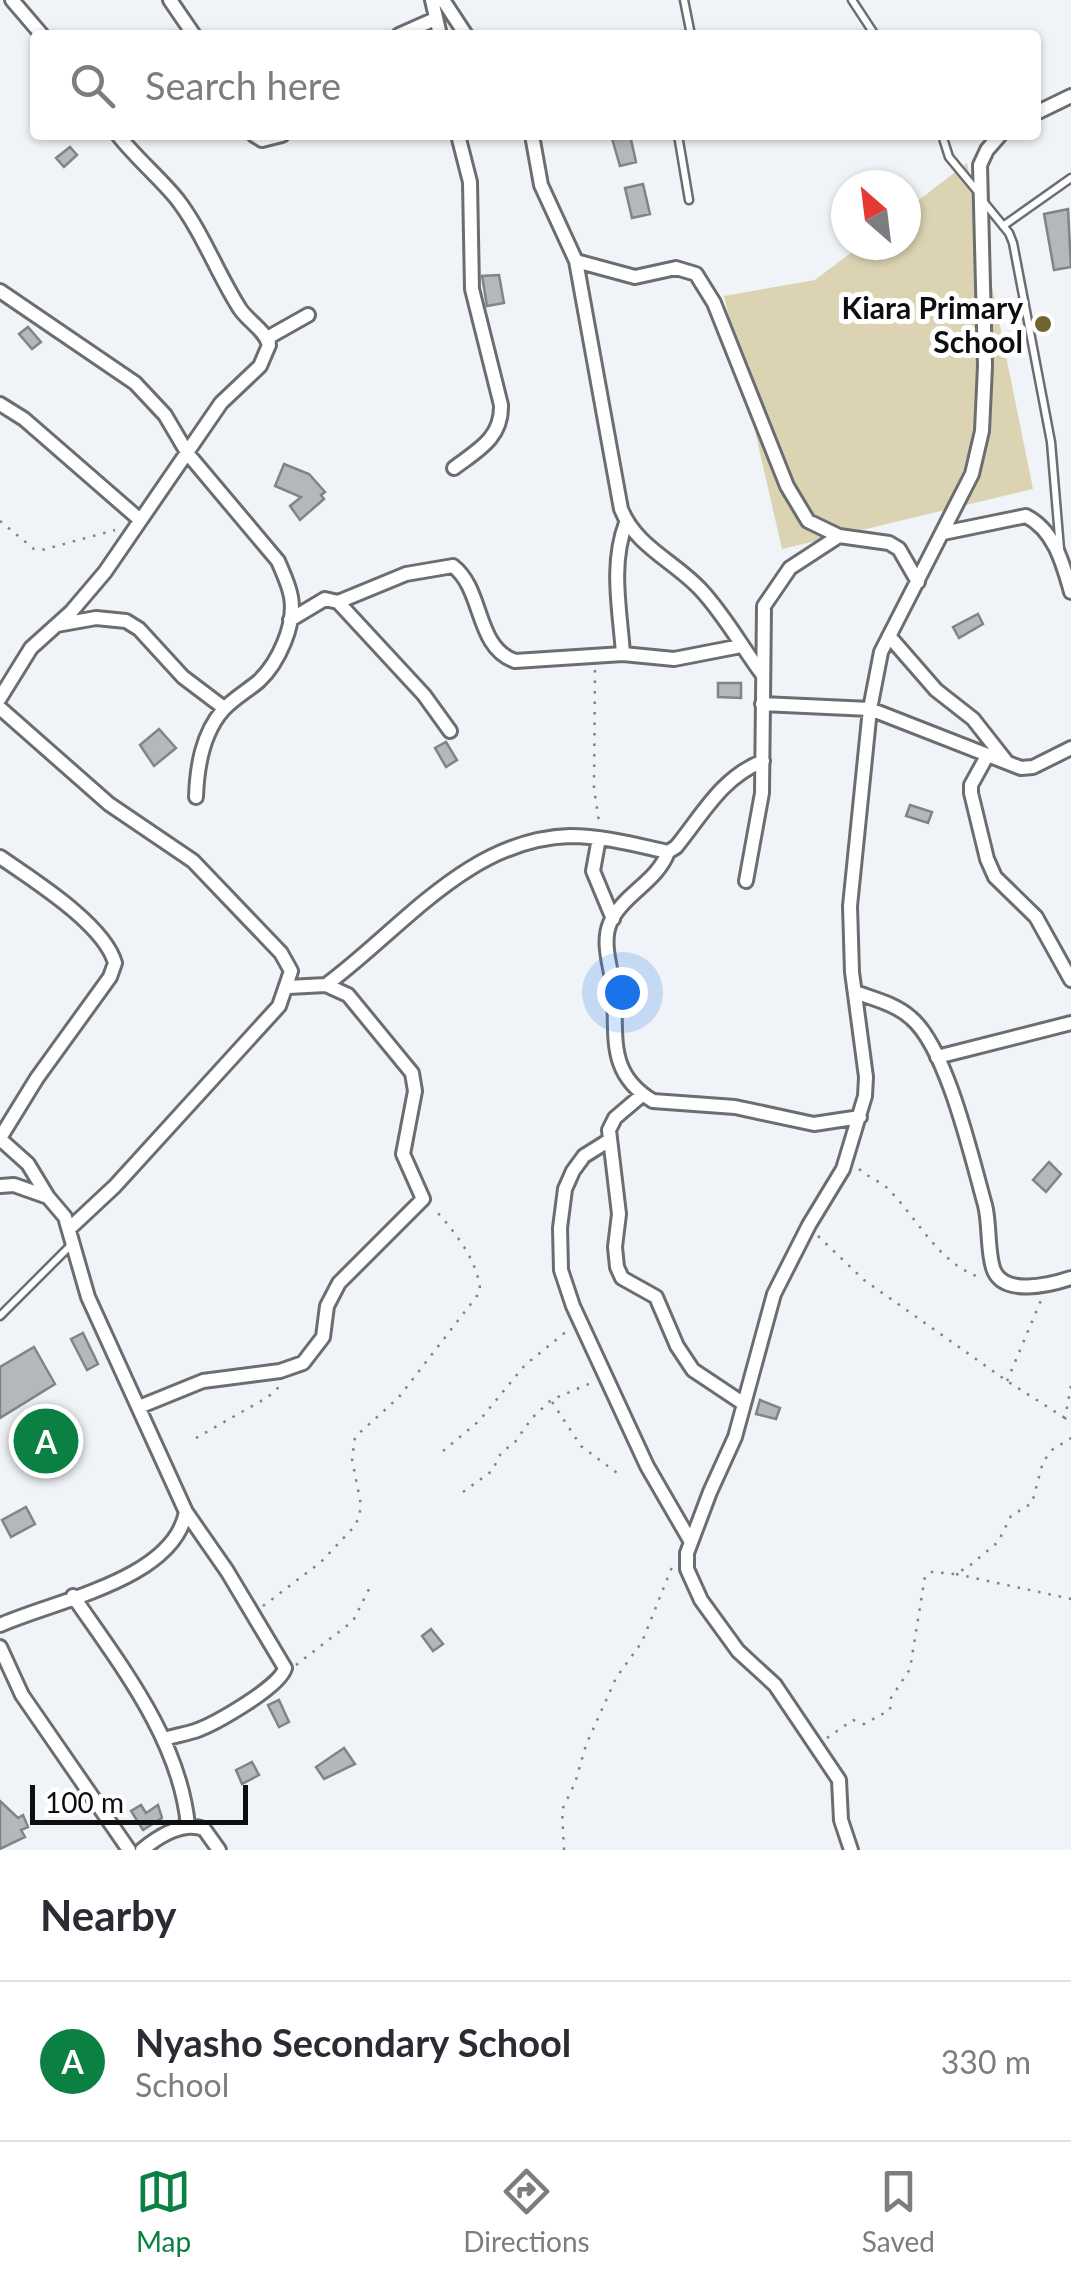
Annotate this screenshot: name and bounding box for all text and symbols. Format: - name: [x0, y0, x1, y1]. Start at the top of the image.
- search box: [30, 30, 1041, 140]
- icon: search: [65, 58, 120, 113]
- text: Search here: [145, 62, 341, 108]
- north arrow: [831, 170, 921, 260]
- place label: Kiara Primary School: [842, 289, 1023, 359]
- marker: Kiara Primary School: [1032, 313, 1054, 335]
- your location: [597, 967, 648, 1018]
- pin: A: [13, 1404, 78, 1478]
- scale bar: [30, 1780, 248, 1824]
- text: 100 m: [45, 1785, 124, 1819]
- text: Nearby: [40, 1890, 177, 1940]
- text: Nyasho Secondary School: [135, 2019, 571, 2065]
- text: A: [61, 2042, 84, 2081]
- text: 330 m: [941, 2042, 1031, 2081]
- text: School: [135, 2065, 229, 2104]
- tab: Map: [136, 2164, 191, 2258]
- tab: Directions: [463, 2164, 590, 2258]
- tab: Saved: [862, 2164, 935, 2258]

